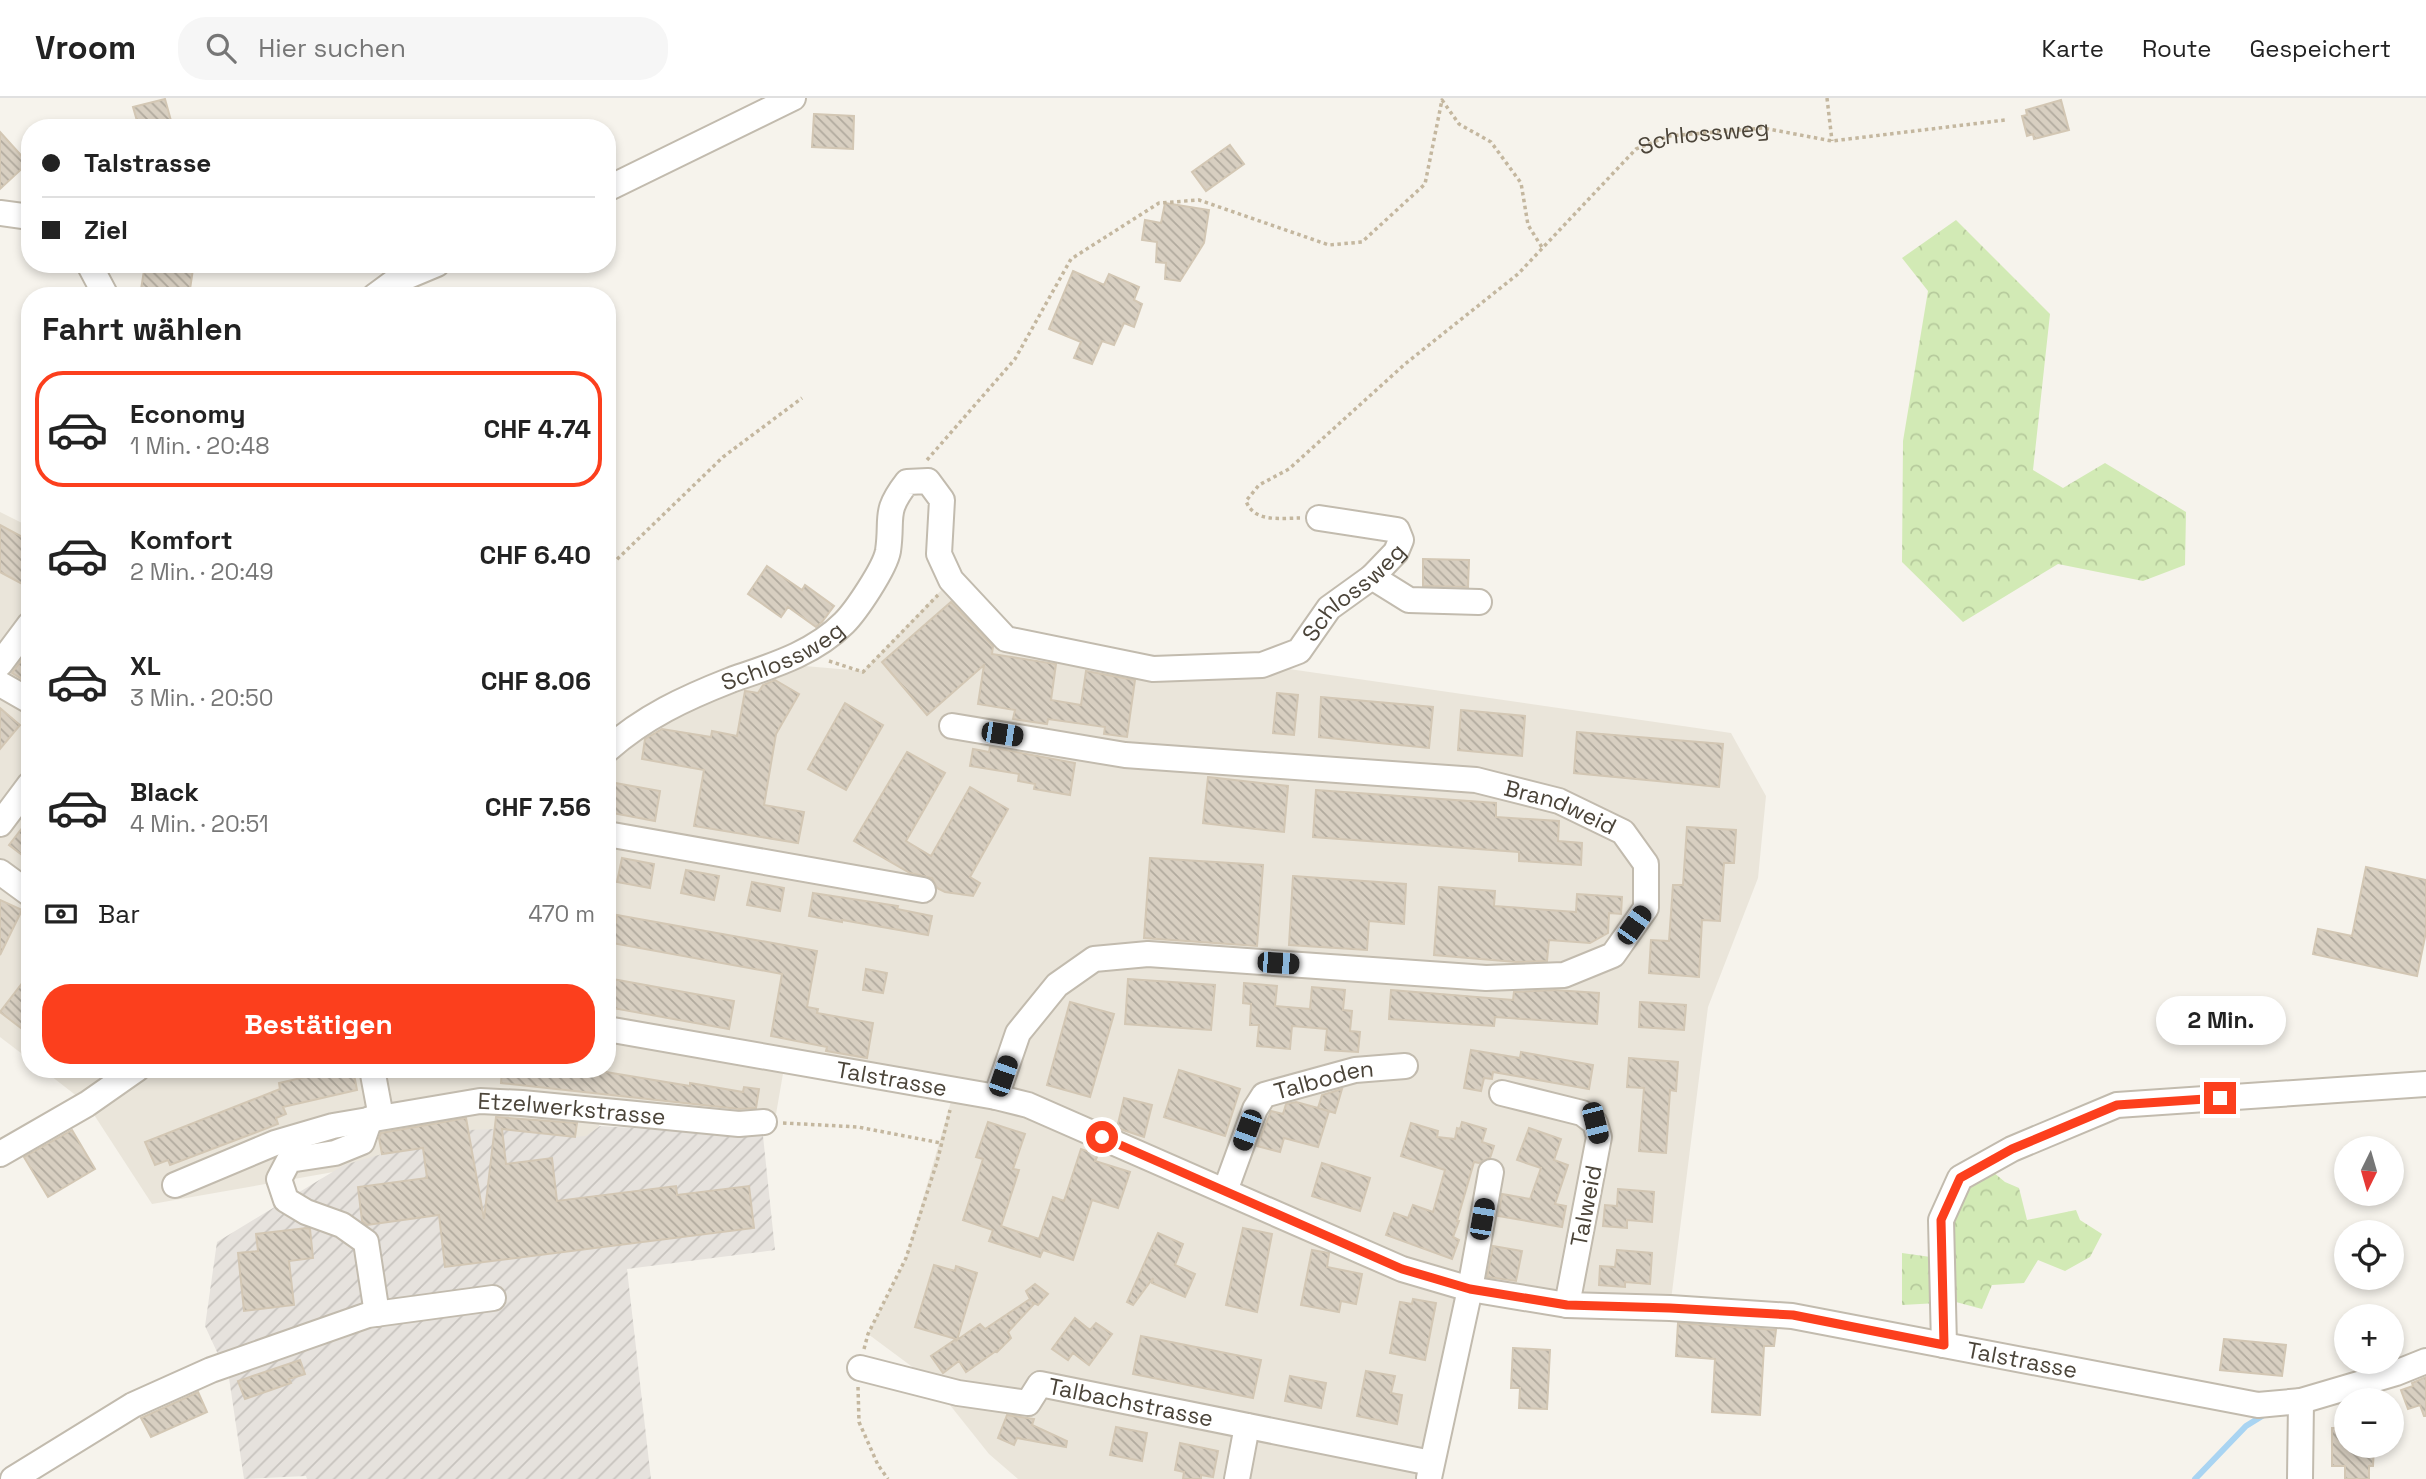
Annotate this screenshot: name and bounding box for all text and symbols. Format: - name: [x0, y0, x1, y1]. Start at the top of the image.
- search box: [178, 17, 668, 80]
- text: Vroom: [35, 27, 136, 69]
- icon: search: [202, 29, 240, 67]
- text: Hier suchen: [258, 31, 406, 65]
- text: Karte: [2042, 33, 2104, 64]
- text: Route: [2142, 33, 2211, 64]
- text: Gespeichert: [2249, 33, 2391, 64]
- street label: Schlossweg: [1634, 113, 1770, 162]
- text: Talstrasse: [84, 146, 211, 180]
- text: Ziel: [84, 213, 128, 247]
- text: Fahrt wählen: [42, 309, 242, 349]
- text: Economy: [130, 397, 246, 431]
- icon: car: [46, 398, 109, 461]
- text: CHF 4.74: [484, 412, 591, 446]
- text: 1 Min. · 20:48: [130, 431, 269, 461]
- text: Komfort: [130, 523, 233, 557]
- icon: car: [46, 524, 109, 587]
- street label: Schlossweg: [1295, 536, 1412, 648]
- text: CHF 6.40: [480, 538, 591, 572]
- text: 2 Min. · 20:49: [130, 557, 273, 587]
- street label: Schlossweg: [717, 615, 850, 697]
- text: XL: [130, 649, 161, 683]
- icon: car: [46, 650, 109, 713]
- text: CHF 8.06: [481, 664, 591, 698]
- text: 3 Min. · 20:50: [130, 683, 274, 713]
- car: [980, 720, 1025, 748]
- street label: Brandweid: [1501, 773, 1621, 842]
- text: Black: [130, 775, 199, 809]
- icon: car: [46, 776, 109, 839]
- text: CHF 7.56: [485, 790, 591, 824]
- text: 4 Min. · 20:51: [130, 809, 269, 839]
- icon: cash: [42, 895, 80, 933]
- text: Bar: [98, 897, 140, 931]
- text: 470 m: [528, 899, 595, 929]
- car: [1614, 902, 1655, 948]
- car: [1257, 951, 1300, 975]
- button: Bestätigen: [42, 984, 595, 1064]
- callout: 2 Min.: [2155, 996, 2285, 1046]
- text: 2 Min.: [2188, 1005, 2254, 1035]
- car: [987, 1053, 1020, 1099]
- street label: Talstrasse: [834, 1054, 949, 1103]
- street label: Talboden: [1271, 1054, 1375, 1107]
- route end: [2204, 1082, 2236, 1114]
- street label: Etzelwerkstrasse: [477, 1086, 667, 1132]
- car: [1580, 1100, 1611, 1146]
- car: [1230, 1107, 1265, 1153]
- route start: [1086, 1121, 1118, 1153]
- north arrow: [2334, 1136, 2404, 1206]
- map controls: [2334, 1136, 2404, 1458]
- street label: Talweid: [1563, 1163, 1609, 1249]
- car: [1469, 1196, 1496, 1242]
- button: locate: [2334, 1220, 2404, 1290]
- button: +: [2334, 1304, 2404, 1374]
- street label: Talstrasse: [1964, 1335, 2080, 1385]
- street label: Talbachstrasse: [1046, 1371, 1216, 1434]
- button: −: [2334, 1388, 2404, 1458]

